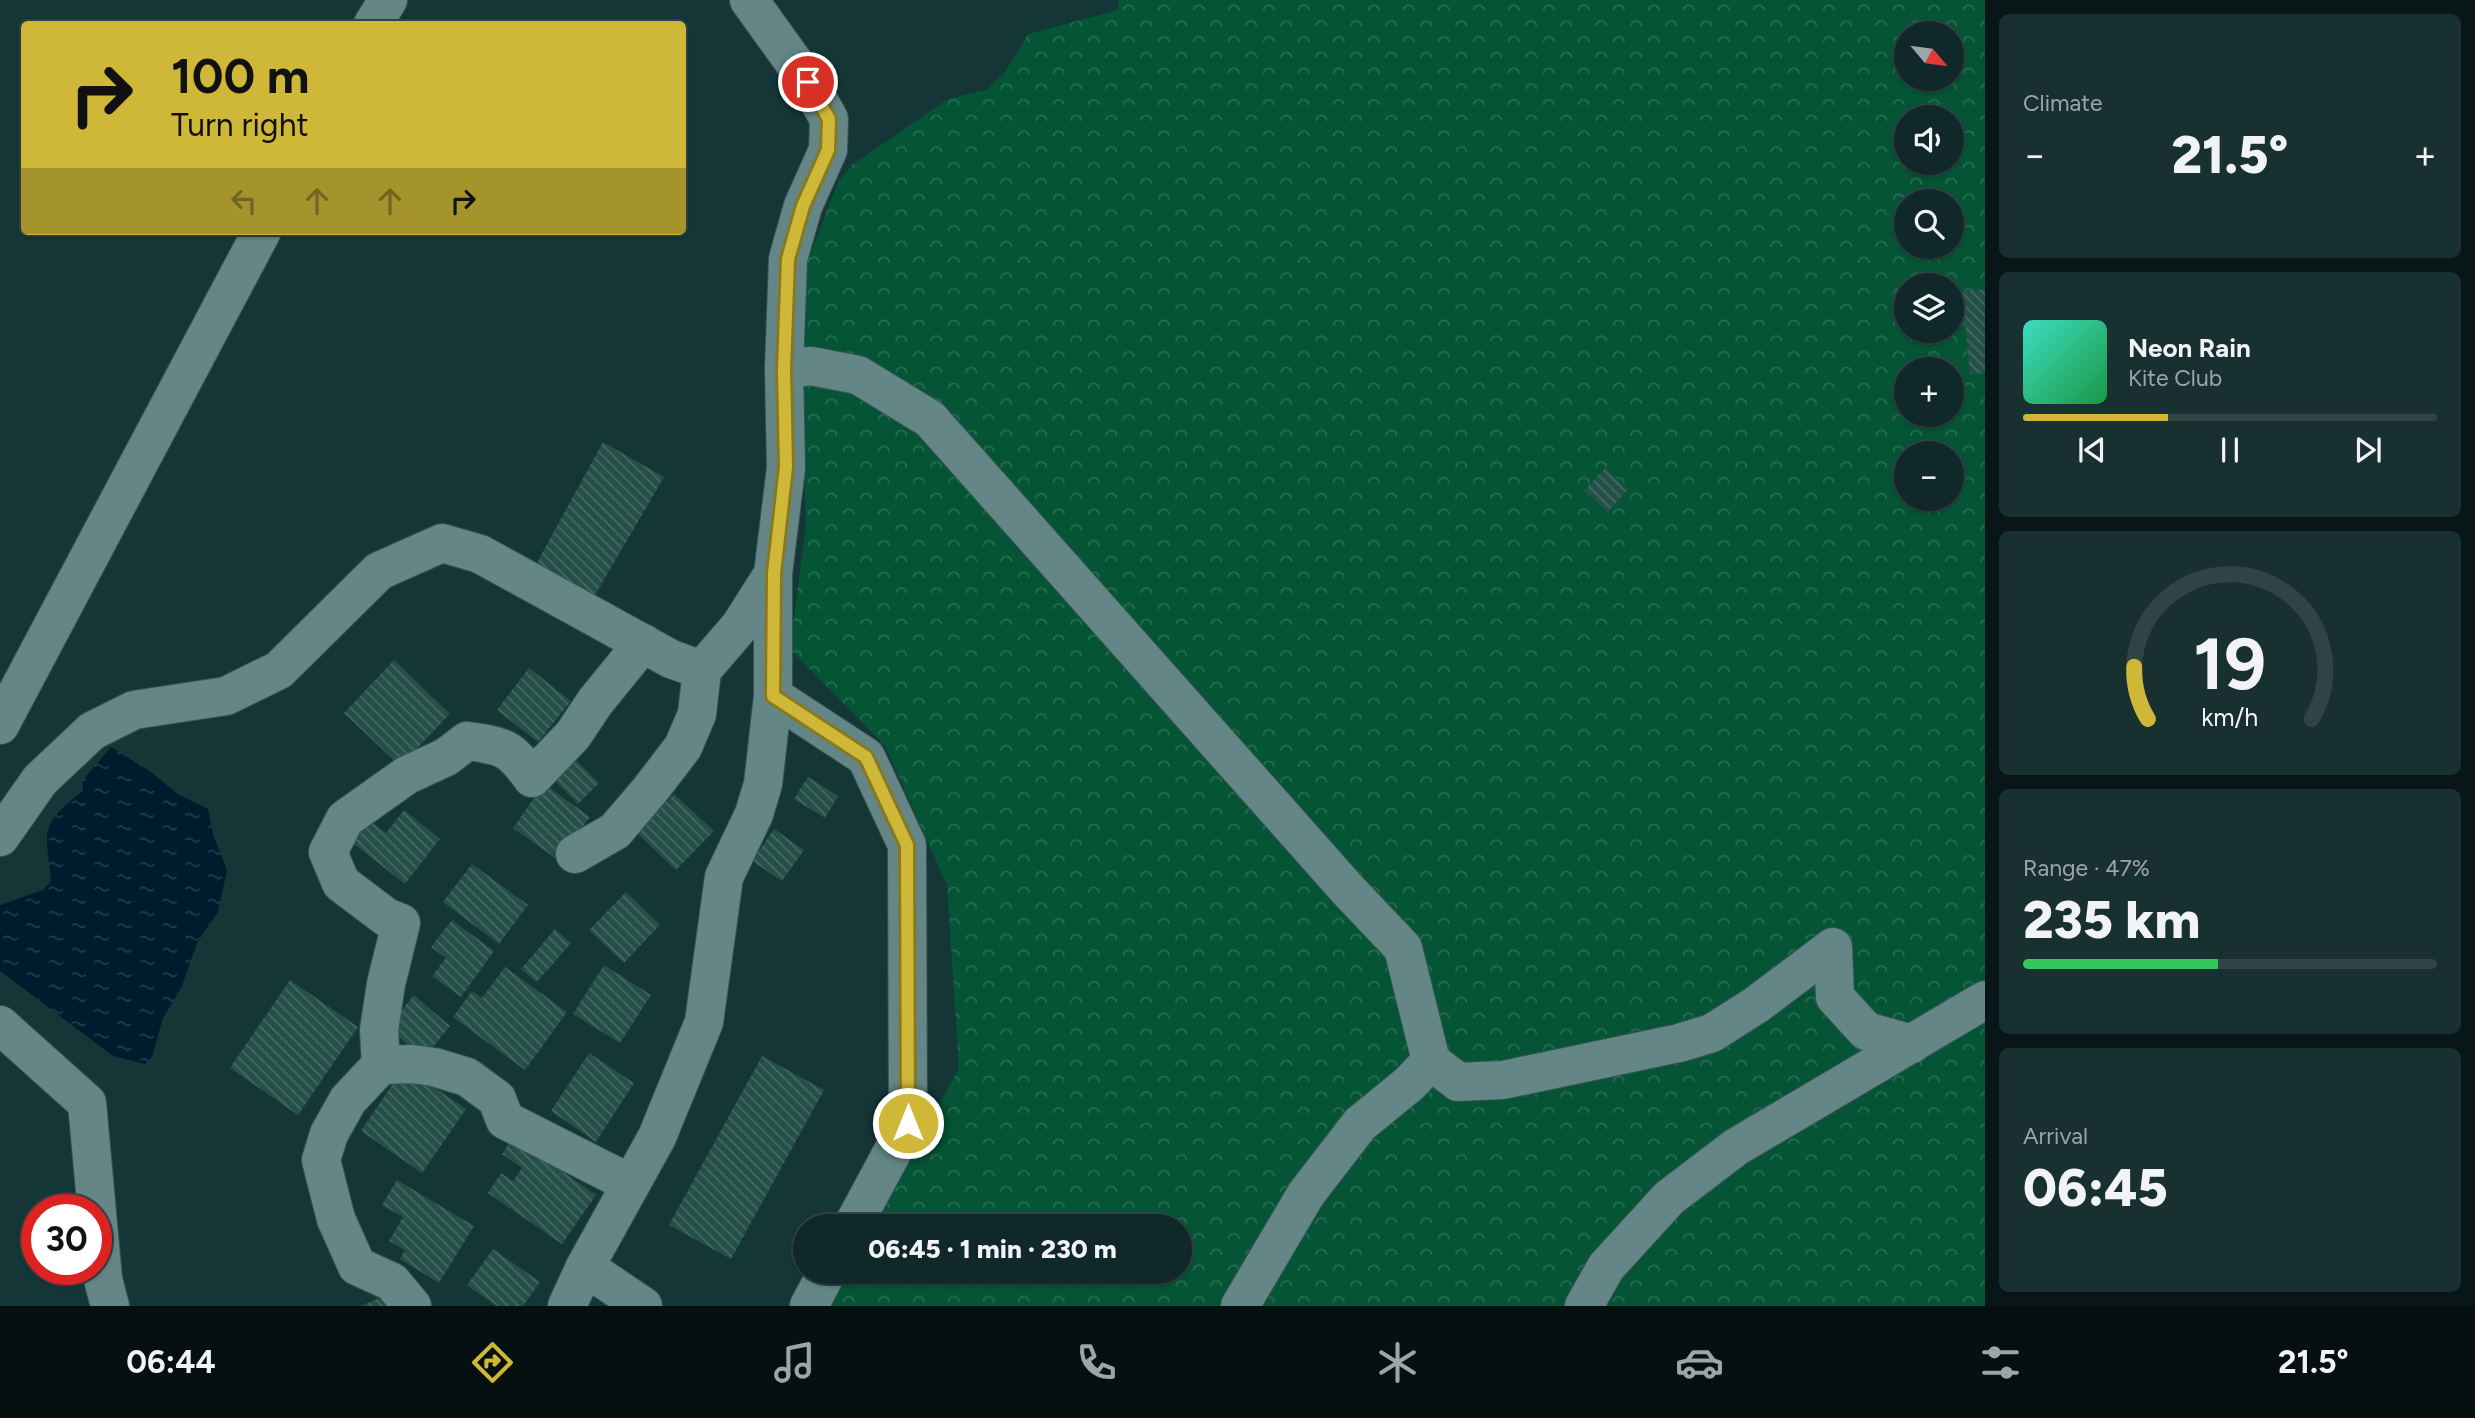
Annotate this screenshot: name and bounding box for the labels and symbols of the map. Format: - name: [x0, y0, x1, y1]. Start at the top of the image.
- north arrow: [1894, 21, 1964, 91]
- pin: [778, 52, 838, 112]
- position arrow: [871, 1086, 945, 1160]
- speed limit sign: 30: [21, 1194, 112, 1285]

